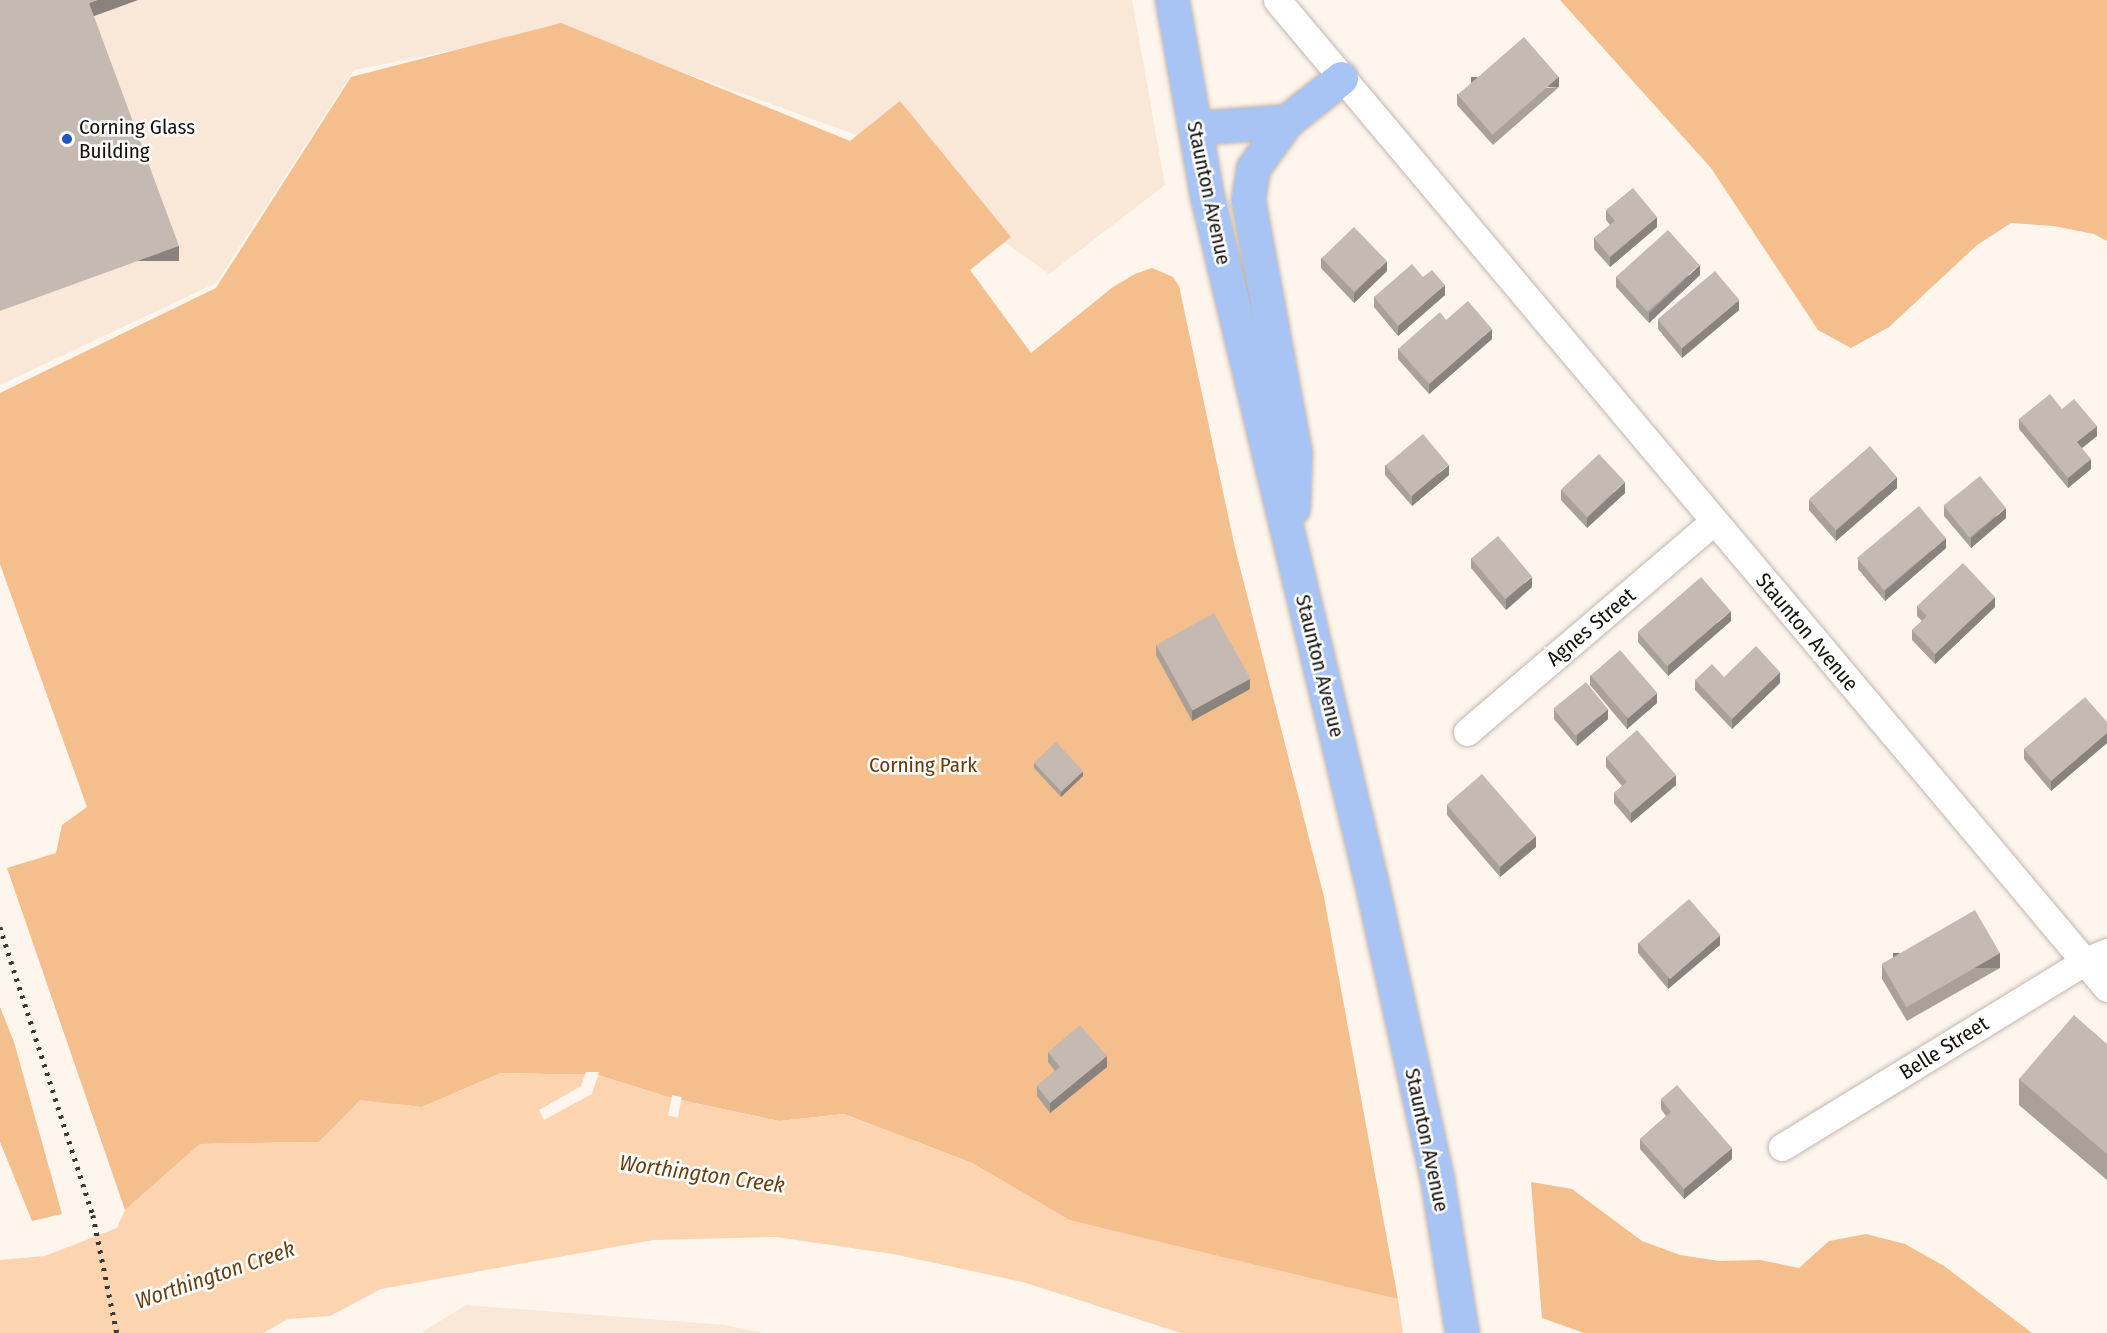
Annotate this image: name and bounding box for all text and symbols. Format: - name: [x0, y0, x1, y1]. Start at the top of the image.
- place label: Corning Glass Building: [79, 114, 195, 164]
- street label: Staunton Avenue: [1181, 119, 1237, 267]
- marker: Corning Glass Building: [60, 132, 74, 146]
- street label: Staunton Avenue: [1750, 568, 1864, 696]
- street label: Agnes Street: [1542, 583, 1640, 671]
- street label: Staunton Avenue: [1290, 592, 1350, 740]
- park label: Corning Park: [869, 752, 977, 778]
- street label: Belle Street: [1895, 1011, 1993, 1085]
- street label: Staunton Avenue: [1399, 1066, 1455, 1214]
- water label: Worthington Creek: [618, 1149, 786, 1199]
- water label: Worthington Creek: [132, 1235, 298, 1315]

